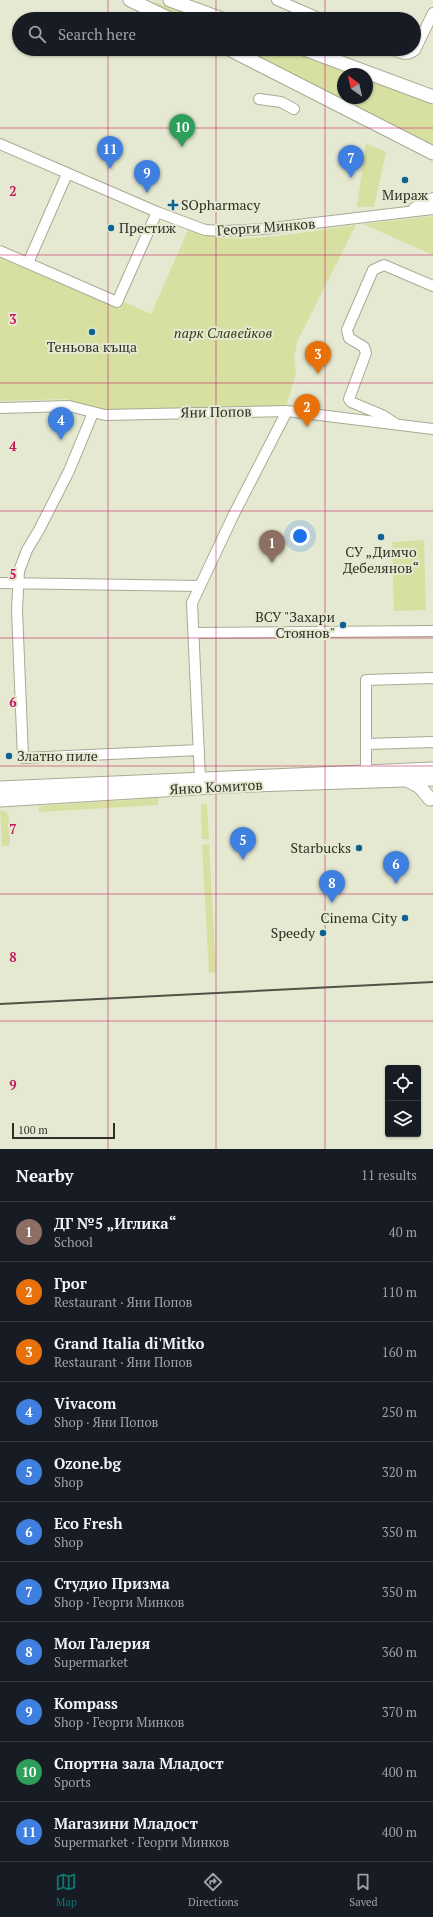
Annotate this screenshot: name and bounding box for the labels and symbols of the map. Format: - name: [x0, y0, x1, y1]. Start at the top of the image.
- north arrow: [337, 68, 373, 104]
- pin: 10: [169, 114, 195, 147]
- pin: 11: [97, 136, 123, 169]
- pin: 7: [338, 145, 364, 178]
- pin: 9: [134, 160, 160, 193]
- marker: Мираж: [400, 175, 410, 185]
- text: 2: [9, 182, 17, 200]
- place label: Мираж: [382, 185, 429, 204]
- place label: SOpharmacy: [181, 195, 261, 214]
- marker: SOpharmacy: [168, 200, 178, 210]
- street label: Георги Минков: [216, 214, 316, 239]
- place label: Престиж: [119, 218, 177, 237]
- marker: Престиж: [106, 223, 116, 233]
- text: 3: [9, 310, 17, 328]
- park label: парк Славейков: [174, 323, 272, 342]
- marker: Теньова къща: [87, 327, 97, 337]
- place label: Теньова къща: [47, 337, 137, 356]
- pin: 3: [305, 341, 331, 374]
- pin: 2: [294, 394, 320, 427]
- street label: Яни Попов: [180, 401, 252, 422]
- pin: 4: [48, 407, 74, 440]
- text: 4: [9, 437, 17, 455]
- your location: [290, 526, 310, 546]
- pin: 1: [259, 530, 285, 563]
- marker: СУ „Димчо Дебелянов“: [376, 532, 386, 542]
- place label: СУ „Димчо Дебелянов“: [343, 542, 419, 577]
- text: 5: [9, 565, 17, 583]
- place label: ВСУ "Захари Стоянов": [255, 607, 335, 642]
- marker: ВСУ "Захари Стоянов": [338, 620, 348, 630]
- text: 6: [9, 693, 17, 711]
- place label: Златно пиле: [17, 746, 98, 765]
- marker: Златно пиле: [4, 751, 14, 761]
- street label: Янко Комитов: [169, 775, 263, 798]
- text: 7: [9, 820, 17, 838]
- pin: 5: [230, 827, 256, 860]
- place label: Starbucks: [290, 838, 351, 857]
- marker: Starbucks: [354, 843, 364, 853]
- pin: 6: [383, 851, 409, 884]
- pin: 8: [319, 870, 345, 903]
- place label: Cinema City: [320, 908, 398, 927]
- marker: Cinema City: [400, 913, 410, 923]
- place label: Speedy: [271, 923, 316, 942]
- marker: Speedy: [318, 928, 328, 938]
- text: 8: [9, 948, 17, 966]
- text: 9: [9, 1076, 17, 1094]
- scale bar: [12, 1121, 115, 1140]

